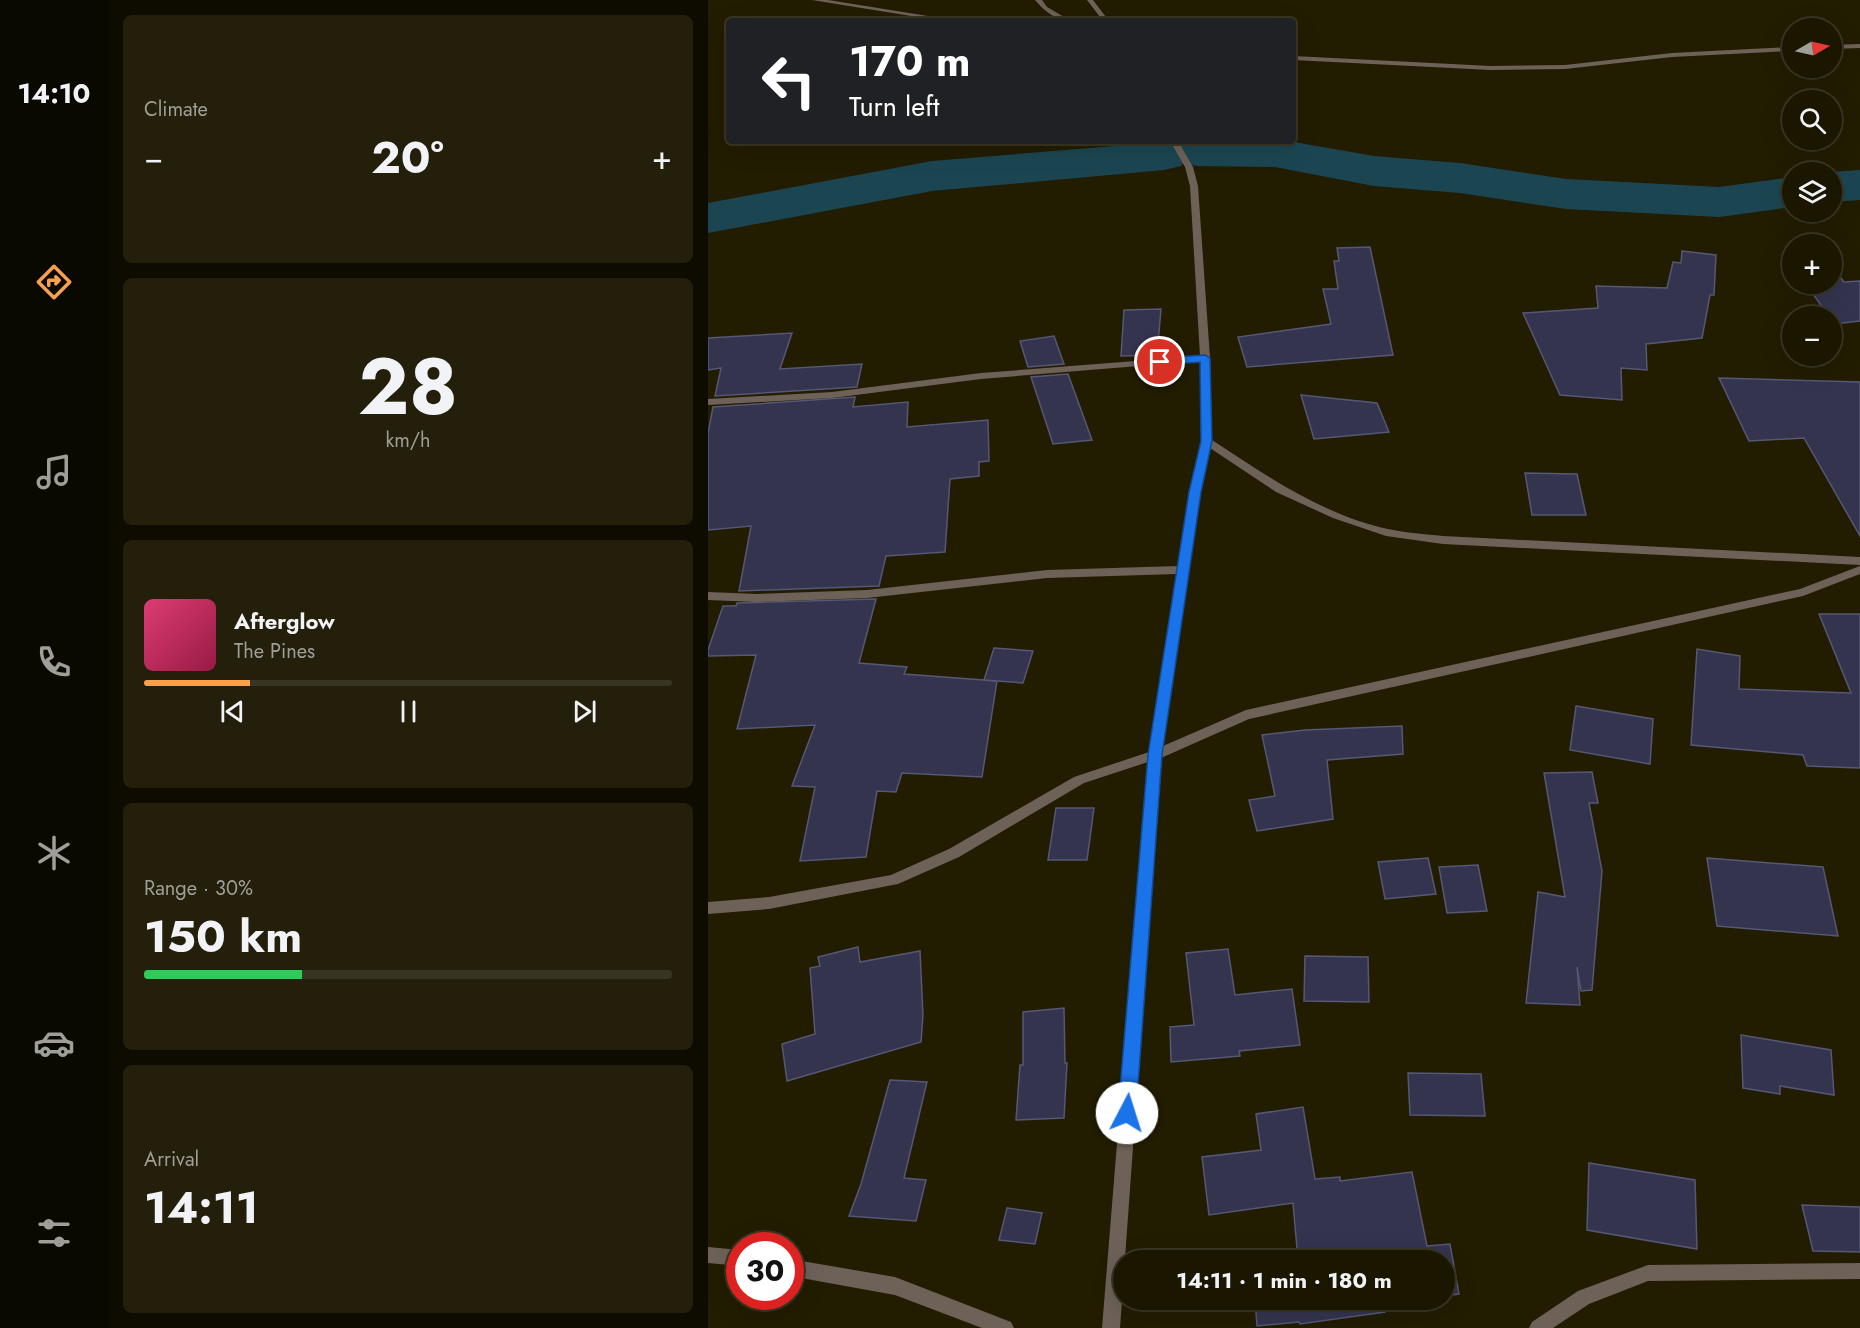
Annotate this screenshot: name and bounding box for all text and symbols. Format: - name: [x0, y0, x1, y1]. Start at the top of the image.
- north arrow: [1782, 18, 1842, 78]
- map controls: [1782, 18, 1842, 366]
- text: 170 m: [849, 31, 971, 92]
- icon: left: [750, 42, 828, 120]
- text: 14:10: [18, 74, 90, 113]
- text: Turn left: [849, 87, 939, 126]
- button: search: [1782, 90, 1842, 150]
- text: Climate: [144, 95, 208, 124]
- text: 20°: [371, 125, 444, 190]
- text: −: [144, 134, 163, 181]
- text: +: [652, 134, 672, 181]
- button: layers: [1782, 162, 1842, 222]
- button: +: [1782, 234, 1842, 294]
- icon: directions: [33, 261, 75, 303]
- button: −: [1782, 306, 1842, 366]
- text: 28: [358, 331, 458, 443]
- pin: [1134, 336, 1185, 387]
- icon: arrive: [1143, 345, 1176, 378]
- text: km/h: [385, 426, 431, 455]
- icon: music: [33, 451, 75, 493]
- text: Afterglow: [234, 605, 335, 637]
- text: The Pines: [234, 637, 315, 666]
- icon: phone: [33, 641, 75, 683]
- icon: previous: [216, 695, 249, 728]
- icon: pause: [392, 695, 425, 728]
- icon: next: [568, 695, 601, 728]
- icon: climate: [33, 832, 75, 874]
- text: Range · 30%: [144, 874, 253, 903]
- text: 150 km: [144, 904, 302, 969]
- icon: car: [33, 1022, 75, 1064]
- position arrow: [1095, 1081, 1159, 1145]
- text: Arrival: [144, 1145, 199, 1174]
- text: 14:11: [144, 1175, 259, 1240]
- icon: filters: [33, 1212, 75, 1254]
- speed limit sign: 30: [726, 1232, 804, 1310]
- text: 14:11 · 1 min · 180 m: [1176, 1264, 1392, 1296]

